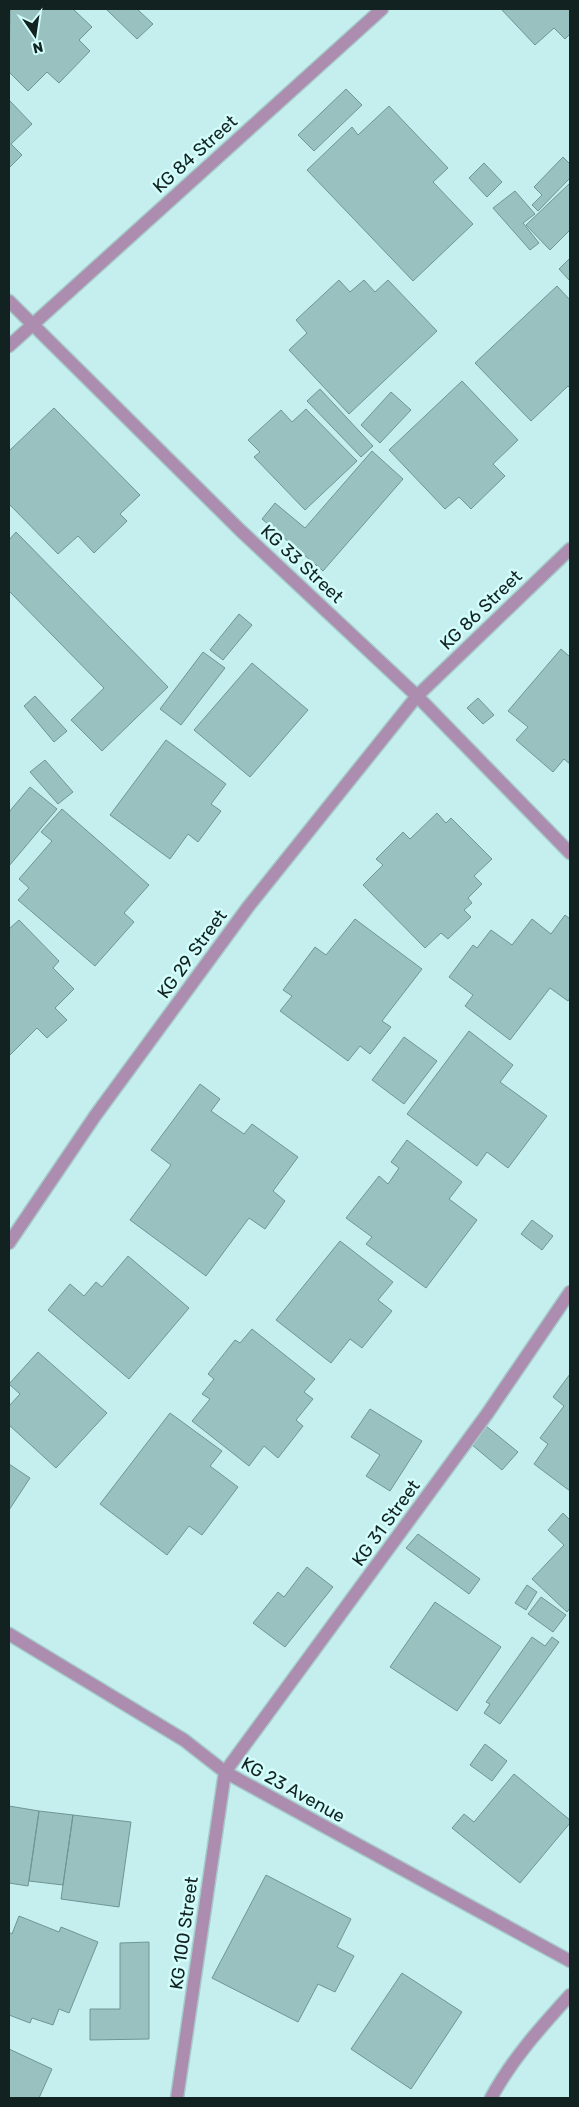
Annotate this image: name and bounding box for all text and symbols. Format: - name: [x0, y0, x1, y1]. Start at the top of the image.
- north arrow: [10, 10, 60, 60]
- text: N: [31, 38, 45, 57]
- street label: KG 84 Street: [148, 110, 242, 198]
- street label: KG 33 Street: [256, 520, 348, 608]
- street label: KG 86 Street: [435, 565, 527, 655]
- street label: KG 29 Street: [152, 905, 232, 1003]
- street label: KG 31 Street: [347, 1475, 425, 1571]
- street label: KG 23 Avenue: [237, 1752, 349, 1828]
- street label: KG 100 Street: [165, 1875, 203, 1991]

